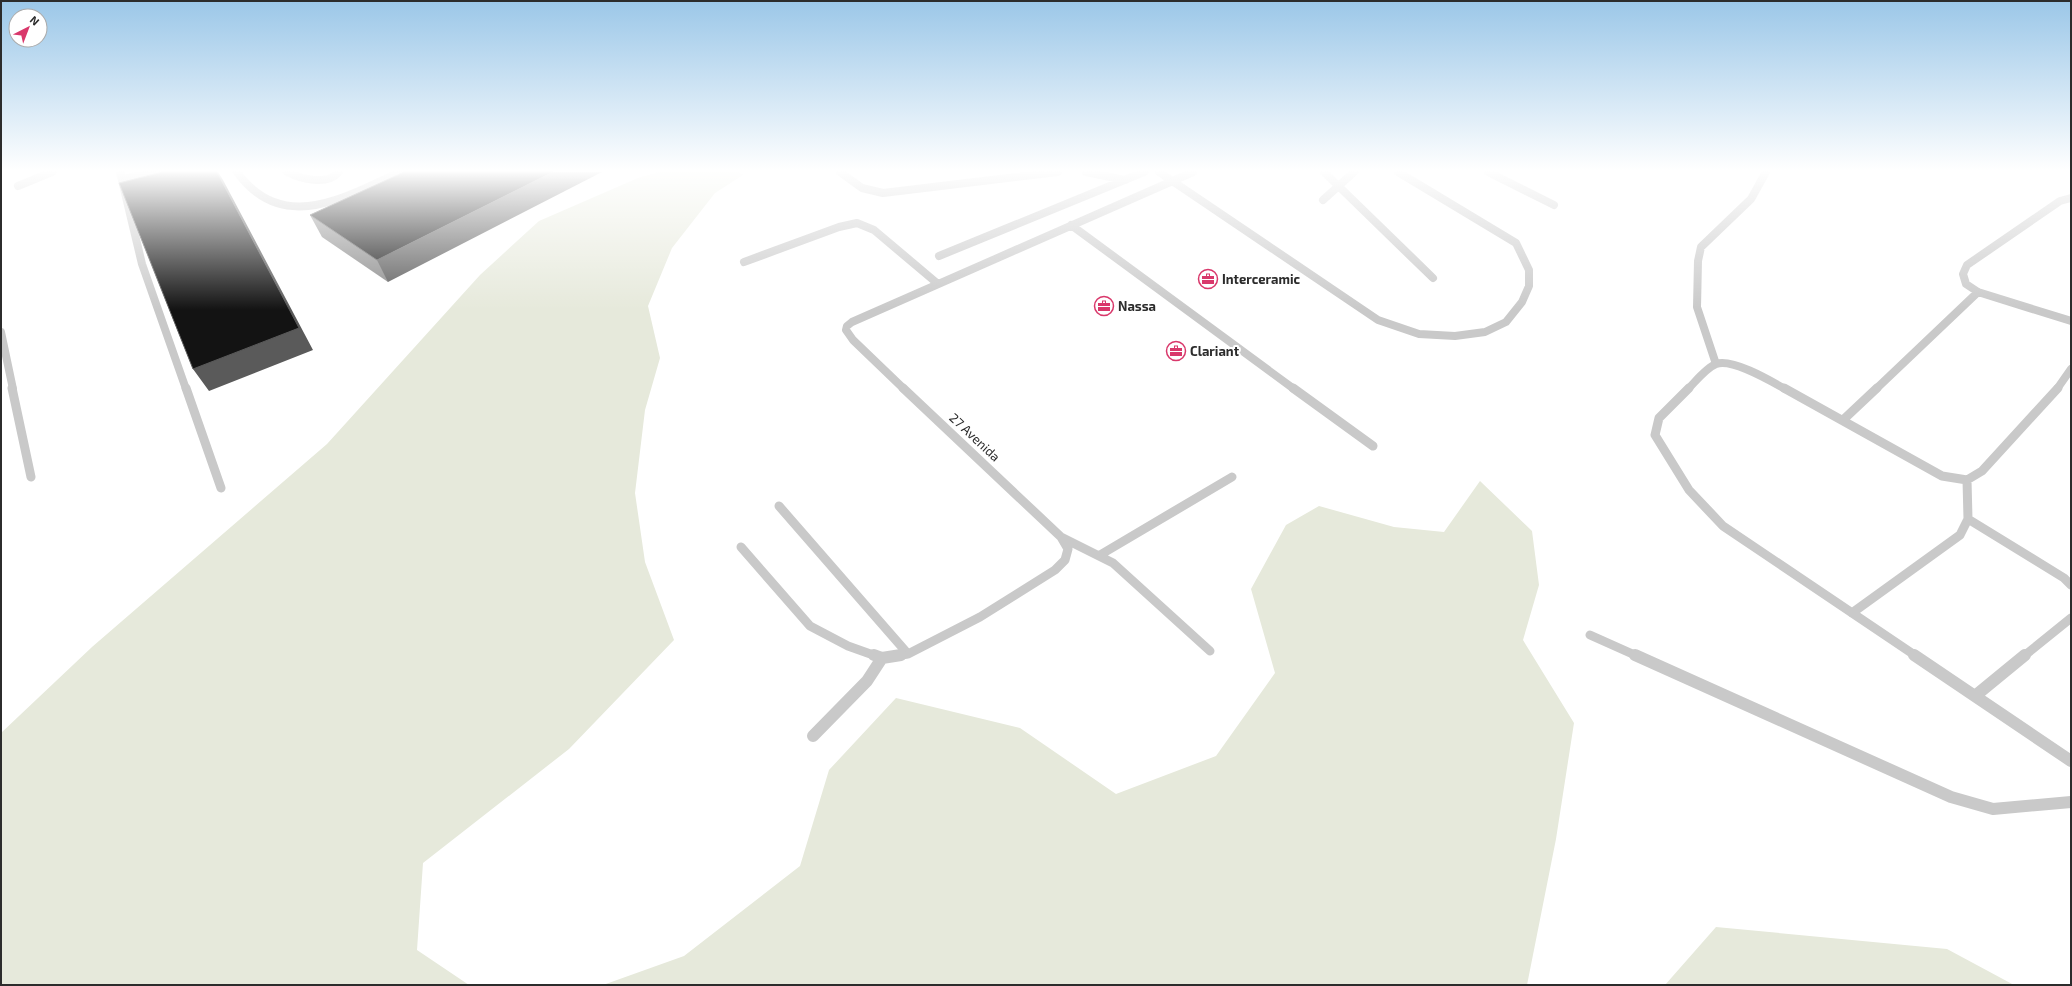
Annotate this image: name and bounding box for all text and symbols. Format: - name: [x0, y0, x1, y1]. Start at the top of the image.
- north arrow: [8, 8, 48, 48]
- text: N: [28, 13, 42, 28]
- office icon: Interceramic: [1197, 268, 1219, 290]
- place label: Interceramic: [1222, 271, 1301, 287]
- office icon: Nassa: [1093, 295, 1115, 317]
- place label: Nassa: [1118, 298, 1156, 314]
- office icon: Clariant: [1165, 340, 1187, 362]
- place label: Clariant: [1190, 343, 1240, 359]
- street label: 27 Avenida: [946, 409, 1004, 465]

